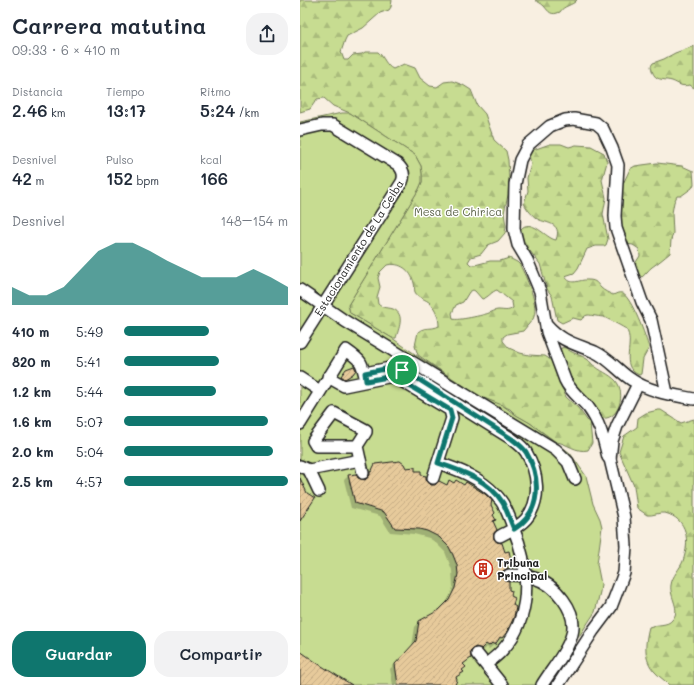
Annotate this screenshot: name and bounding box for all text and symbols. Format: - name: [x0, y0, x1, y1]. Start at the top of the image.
- text: Carrera matutina: [12, 11, 206, 40]
- button: share: [246, 13, 288, 55]
- text: 09:33 · 6 × 410 m: [12, 41, 120, 58]
- text: Distancia: [12, 84, 63, 99]
- text: Tiempo: [106, 84, 144, 99]
- text: Ritmo: [200, 84, 231, 99]
- text: 2.46: [12, 99, 47, 121]
- text: 13:17: [106, 99, 146, 121]
- text: 5:24: [200, 99, 235, 121]
- text: km: [47, 105, 66, 120]
- text: /km: [235, 105, 259, 120]
- text: Desnivel: [12, 152, 57, 167]
- text: Pulso: [106, 152, 133, 167]
- text: kcal: [200, 152, 222, 167]
- text: 42: [12, 167, 32, 189]
- text: 152: [106, 167, 133, 189]
- text: 166: [200, 167, 228, 189]
- text: m: [32, 173, 44, 188]
- text: bpm: [133, 173, 159, 188]
- street label: Estacionamiento de La Ceiba: [310, 177, 407, 319]
- park label: Mesa de Chirica: [414, 204, 502, 219]
- text: Desnivel: [12, 212, 65, 229]
- text: 148–154 m: [221, 212, 288, 229]
- text: 410 m: [12, 323, 49, 340]
- text: 5:49: [76, 323, 103, 340]
- text: 820 m: [12, 353, 51, 370]
- text: 5:41: [76, 353, 101, 370]
- pin: [385, 353, 419, 387]
- icon: arrive: [391, 359, 413, 381]
- text: 1.2 km: [12, 383, 51, 400]
- text: 5:44: [76, 383, 103, 400]
- text: 1.6 km: [12, 413, 52, 430]
- text: 5:07: [76, 413, 103, 430]
- text: 2.0 km: [12, 443, 54, 460]
- text: 5:04: [76, 443, 103, 460]
- text: 2.5 km: [12, 473, 53, 490]
- text: 4:57: [76, 473, 102, 490]
- place label: Tribuna Principal: [497, 555, 547, 583]
- building icon: Tribuna Principal: [472, 558, 494, 580]
- button: Guardar: [12, 631, 146, 677]
- button: Compartir: [154, 631, 288, 677]

